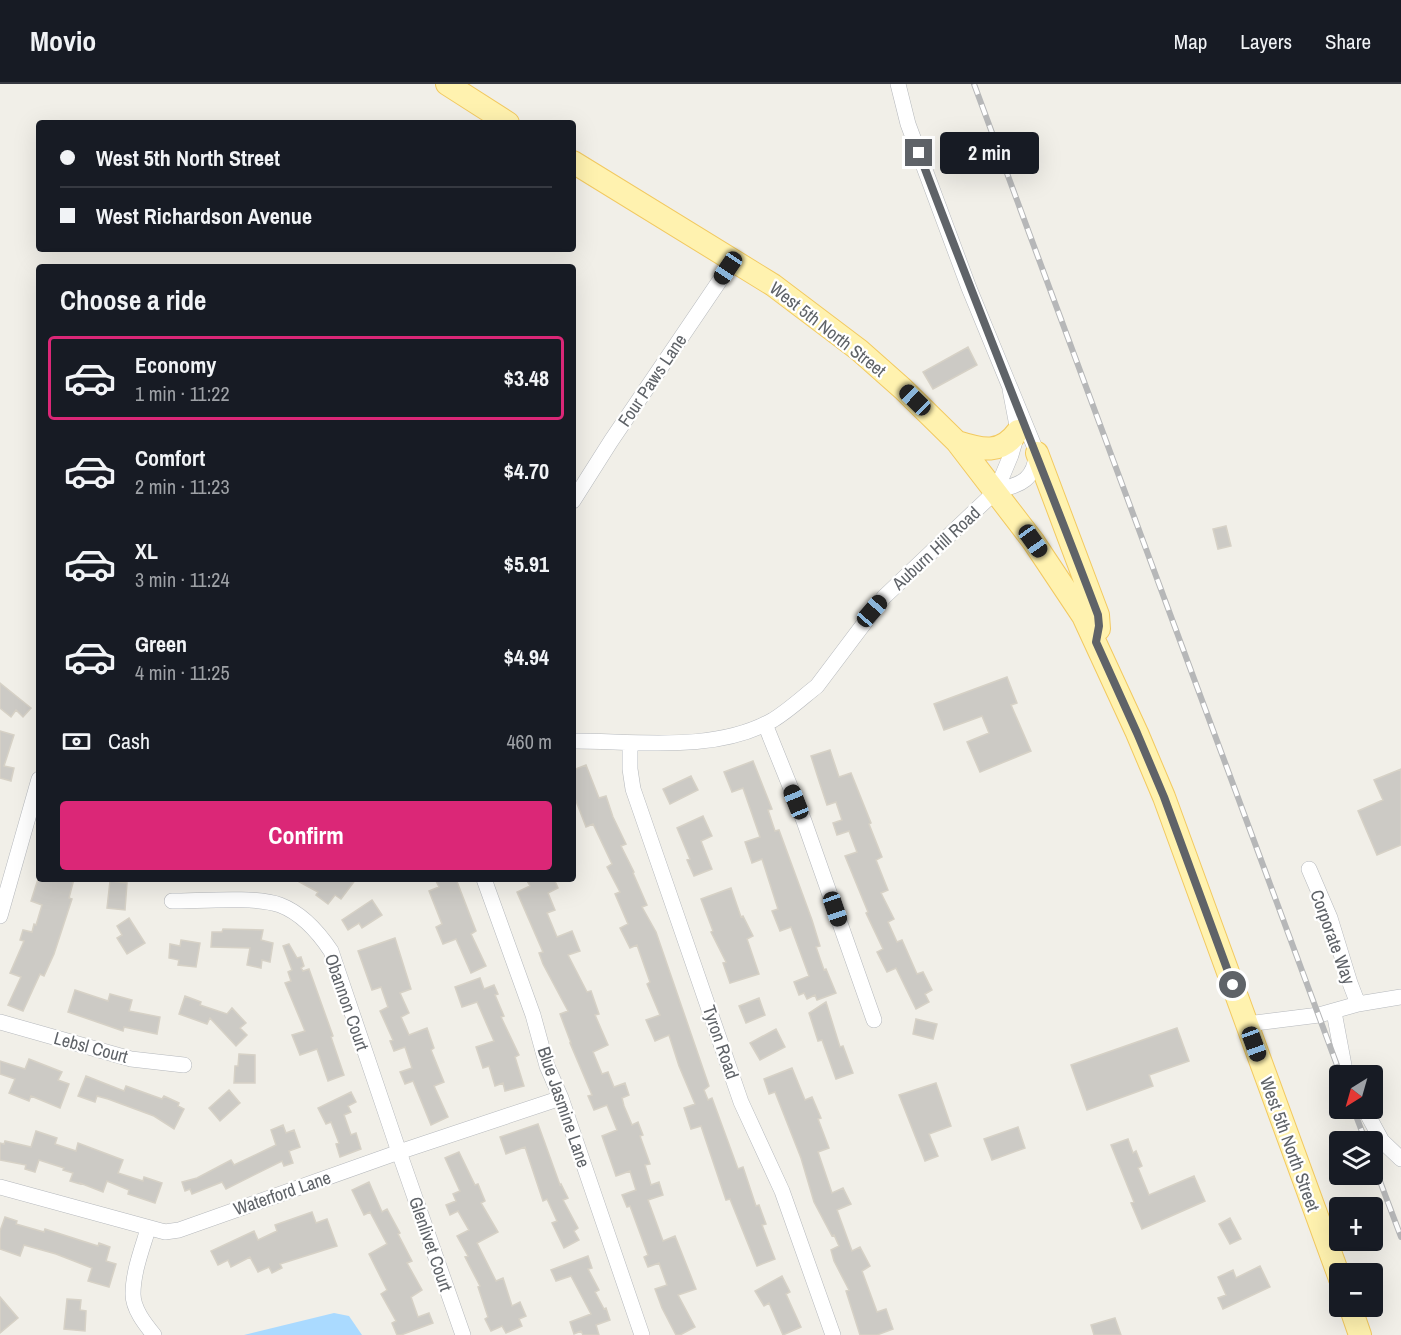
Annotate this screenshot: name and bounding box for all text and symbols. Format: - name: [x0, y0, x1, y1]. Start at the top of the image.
- text: Movio: [30, 22, 96, 60]
- text: Map: [1174, 27, 1207, 56]
- text: Layers: [1240, 27, 1292, 56]
- text: Share: [1325, 27, 1371, 56]
- callout: 2 min: [940, 132, 1039, 174]
- route end: [905, 139, 932, 166]
- text: 2 min: [968, 139, 1011, 166]
- text: West 5th North Street: [96, 143, 280, 173]
- text: West Richardson Avenue: [96, 201, 312, 231]
- car: [710, 248, 746, 288]
- street label: West 5th North Street: [764, 276, 892, 382]
- text: Choose a ride: [60, 282, 206, 318]
- street label: Four Paws Lane: [612, 329, 692, 431]
- text: Economy: [135, 350, 216, 380]
- icon: car: [63, 351, 117, 405]
- text: $3.48: [504, 363, 549, 393]
- text: 1 min · 11:22: [135, 380, 230, 407]
- car: [896, 381, 934, 419]
- text: Comfort: [135, 443, 205, 473]
- icon: car: [63, 444, 117, 498]
- text: $4.70: [504, 456, 549, 486]
- text: 2 min · 11:23: [135, 473, 230, 500]
- street label: Auburn Hill Road: [886, 501, 986, 596]
- car: [1015, 521, 1051, 561]
- text: XL: [135, 536, 158, 566]
- icon: car: [63, 537, 117, 591]
- text: $5.91: [504, 549, 549, 579]
- text: 3 min · 11:24: [135, 566, 230, 593]
- car: [853, 592, 891, 630]
- text: Green: [135, 629, 187, 659]
- icon: car: [63, 630, 117, 684]
- text: $4.94: [504, 642, 549, 672]
- text: 4 min · 11:25: [135, 659, 230, 686]
- icon: cash: [60, 725, 93, 758]
- text: Cash: [108, 726, 150, 756]
- text: 460 m: [506, 728, 552, 755]
- car: [781, 782, 811, 822]
- button: Confirm: [60, 801, 552, 870]
- street label: Corporate Way: [1304, 886, 1362, 988]
- car: [821, 889, 849, 929]
- street label: Obannon Court: [319, 950, 375, 1054]
- route start: [1219, 971, 1246, 998]
- street label: Tyron Road: [697, 1002, 745, 1082]
- car: [1239, 1024, 1269, 1064]
- street label: Lebsl Court: [51, 1025, 131, 1069]
- street label: Blue Jasmine Lane: [532, 1043, 596, 1171]
- north arrow: [1329, 1065, 1383, 1119]
- map controls: [1329, 1065, 1383, 1317]
- street label: West 5th North Street: [1254, 1073, 1326, 1215]
- button: layers: [1329, 1131, 1383, 1185]
- street label: Waterford Lane: [230, 1165, 334, 1221]
- street label: Glenlivet Court: [403, 1193, 459, 1295]
- button: +: [1329, 1197, 1383, 1251]
- button: −: [1329, 1263, 1383, 1317]

